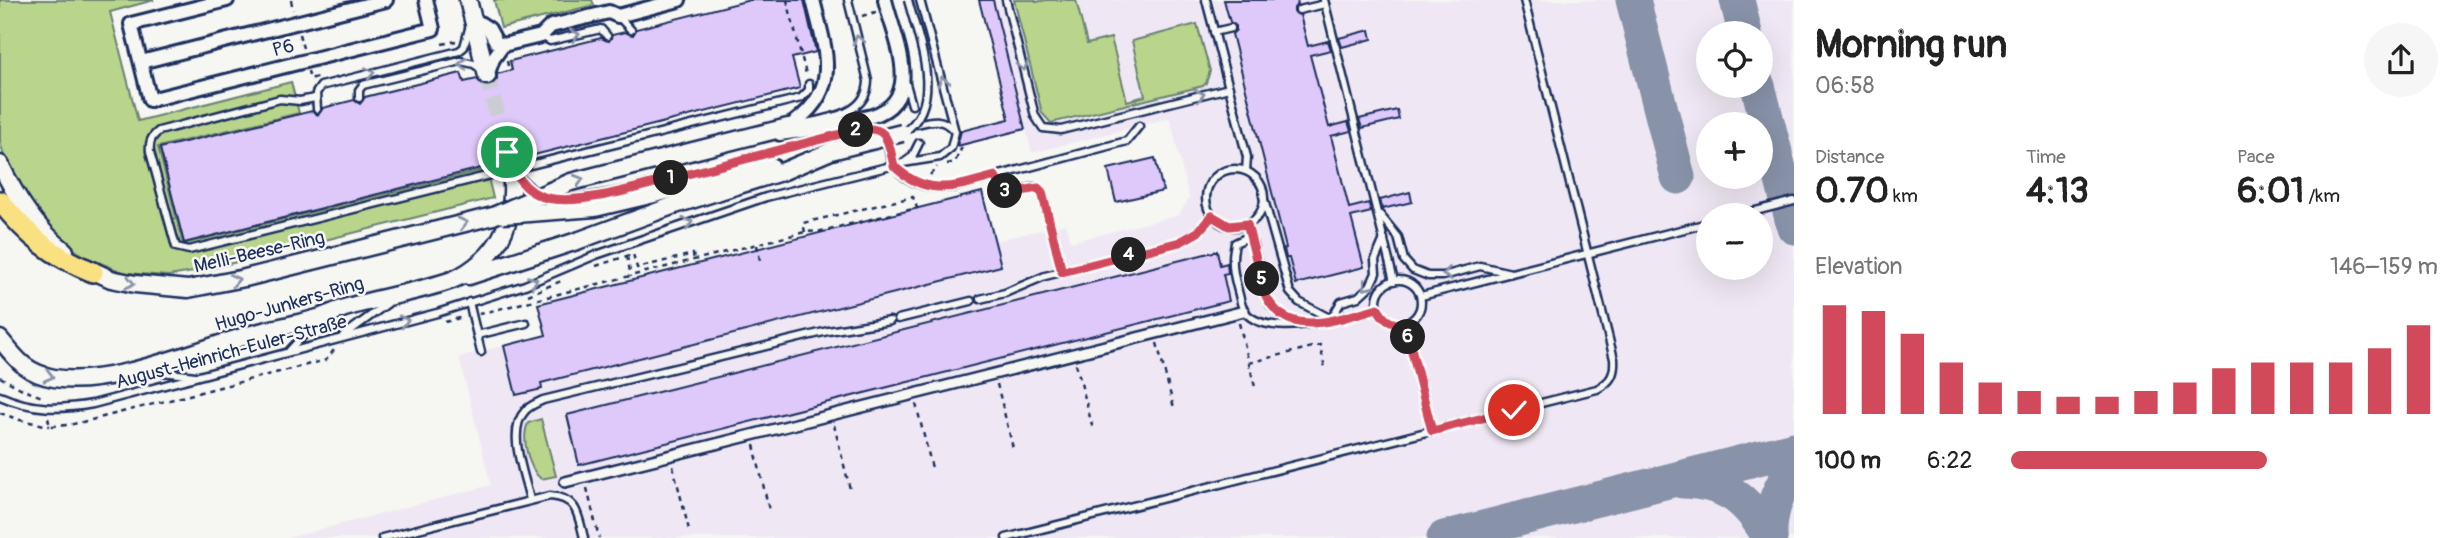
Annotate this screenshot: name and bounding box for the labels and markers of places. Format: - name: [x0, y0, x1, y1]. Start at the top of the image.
- pin: 2: [838, 113, 874, 148]
- pin: [477, 122, 537, 182]
- pin: 1: [654, 160, 688, 196]
- pin: 3: [988, 174, 1023, 208]
- pin: 4: [1112, 238, 1146, 272]
- pin: 5: [1244, 262, 1280, 296]
- pin: 6: [1390, 320, 1426, 354]
- pin: [1484, 380, 1544, 440]

